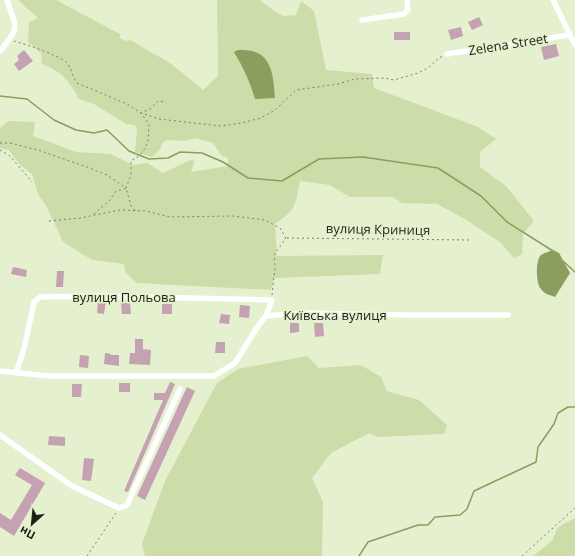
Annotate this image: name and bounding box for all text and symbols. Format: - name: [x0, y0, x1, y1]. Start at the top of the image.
- street label: Zelena Street: [467, 29, 549, 59]
- street label: вулиця Криниця: [326, 219, 430, 239]
- street label: вулиця Польова: [72, 288, 176, 306]
- street label: Київська вулиця: [283, 306, 387, 324]
- north arrow: [12, 504, 52, 544]
- text: Пн: [17, 523, 38, 544]

